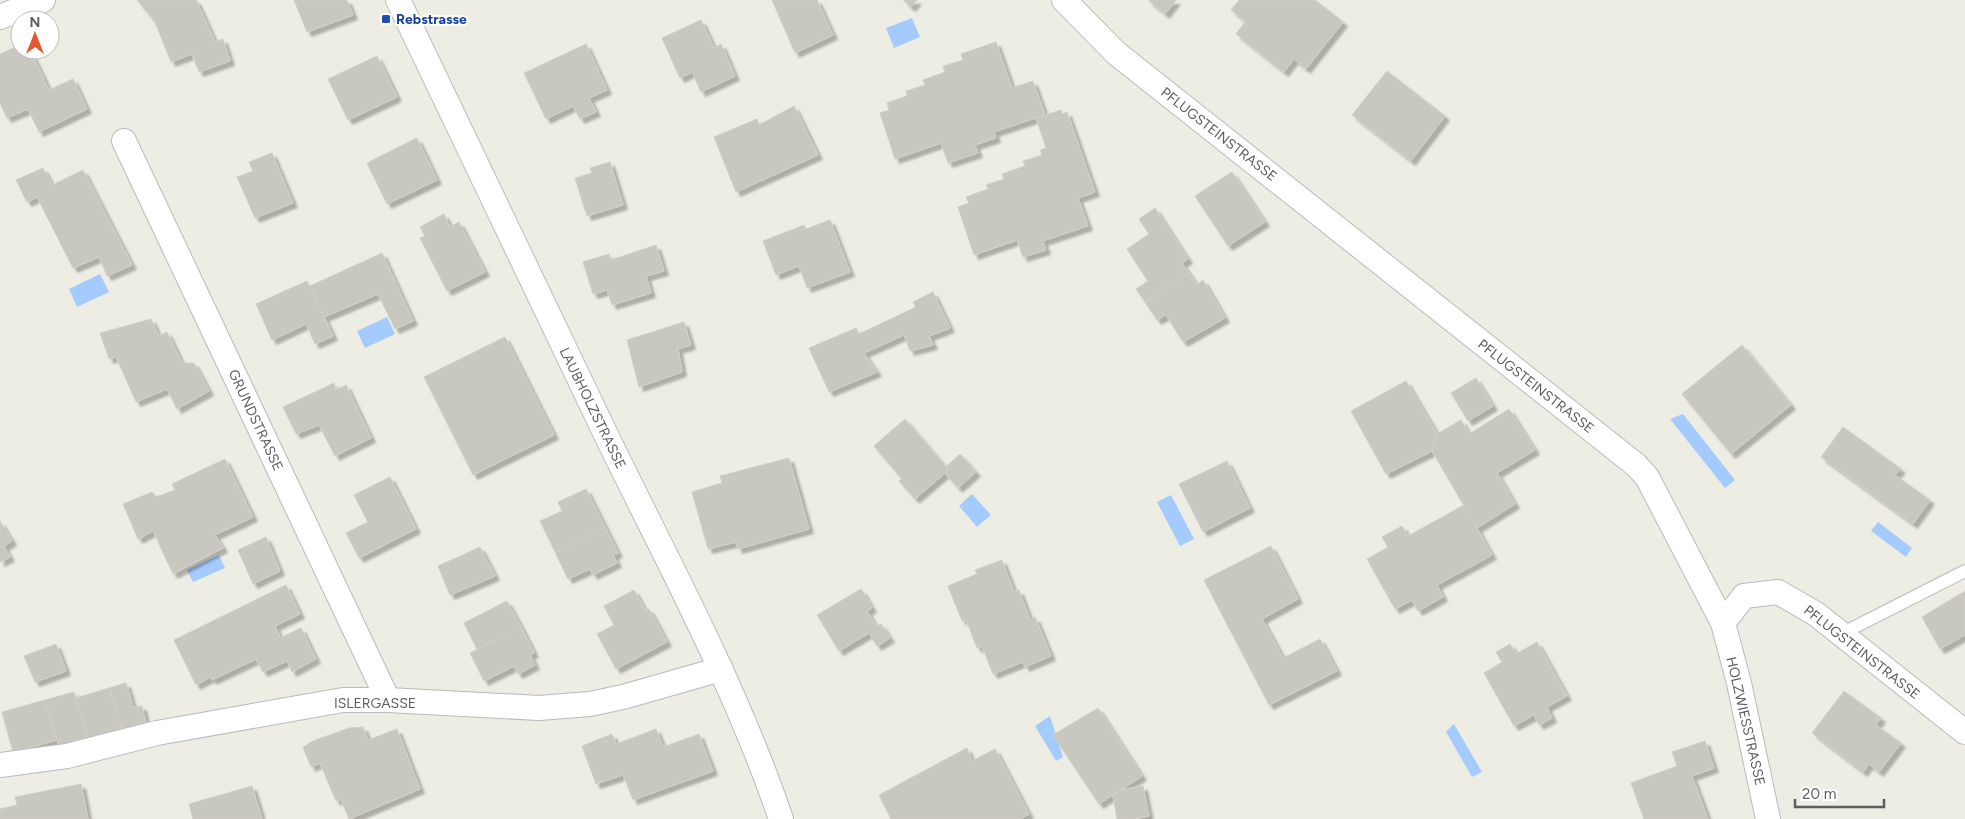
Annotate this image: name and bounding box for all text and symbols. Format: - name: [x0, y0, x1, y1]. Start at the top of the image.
- north arrow: [10, 10, 60, 60]
- place label: Rebstrasse: [396, 11, 467, 28]
- marker: Rebstrasse: [380, 13, 392, 25]
- text: N: [30, 14, 40, 31]
- street label: PFLUGSTEINSTRASSE: [1157, 84, 1280, 185]
- street label: PFLUGSTEINSTRASSE: [1474, 336, 1597, 437]
- street label: LAUBHOLZSTRASSE: [556, 345, 629, 472]
- street label: GRUNDSTRASSE: [225, 367, 286, 474]
- street label: PFLUGSTEINSTRASSE: [1800, 602, 1923, 703]
- street label: HOLZWIESSTRASSE: [1722, 655, 1769, 787]
- street label: ISLERGASSE: [334, 695, 416, 712]
- scale bar: [1795, 776, 1884, 808]
- text: 20 m: [1802, 785, 1836, 803]

